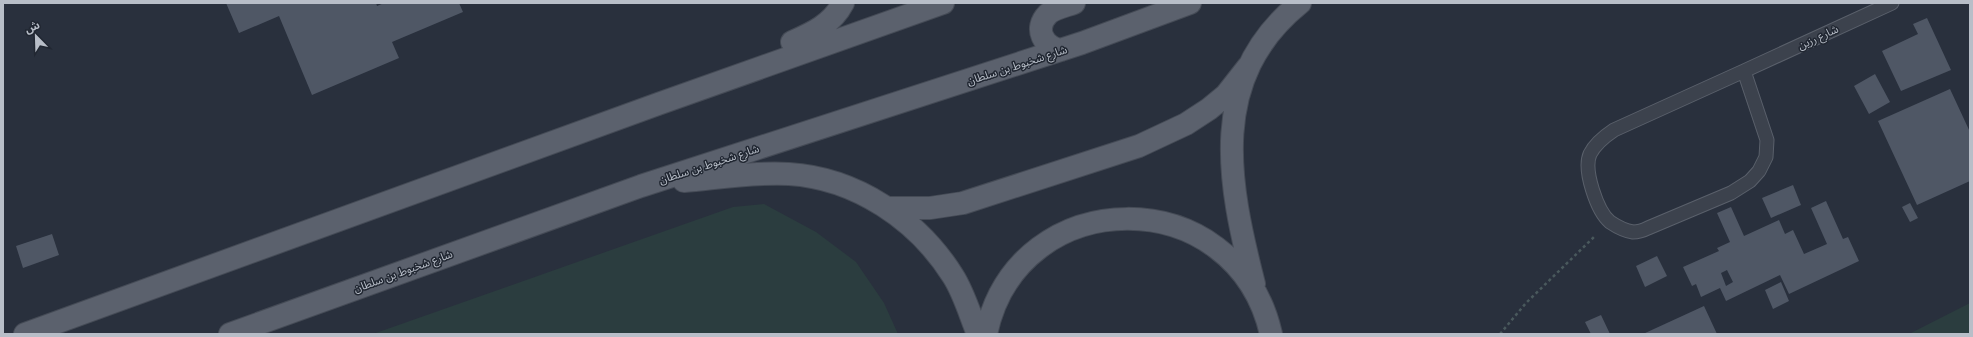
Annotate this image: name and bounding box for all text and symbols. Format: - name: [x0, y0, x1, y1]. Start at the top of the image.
- north arrow: [16, 16, 56, 56]
- text: ش: [23, 18, 42, 36]
- street label: شارع رزين: [1796, 22, 1841, 53]
- street label: شارع شخبوط بن سلطان: [966, 43, 1069, 89]
- street label: شارع شخبوط بن سلطان: [658, 142, 761, 188]
- street label: شارع شخبوط بن سلطان: [352, 247, 455, 296]

